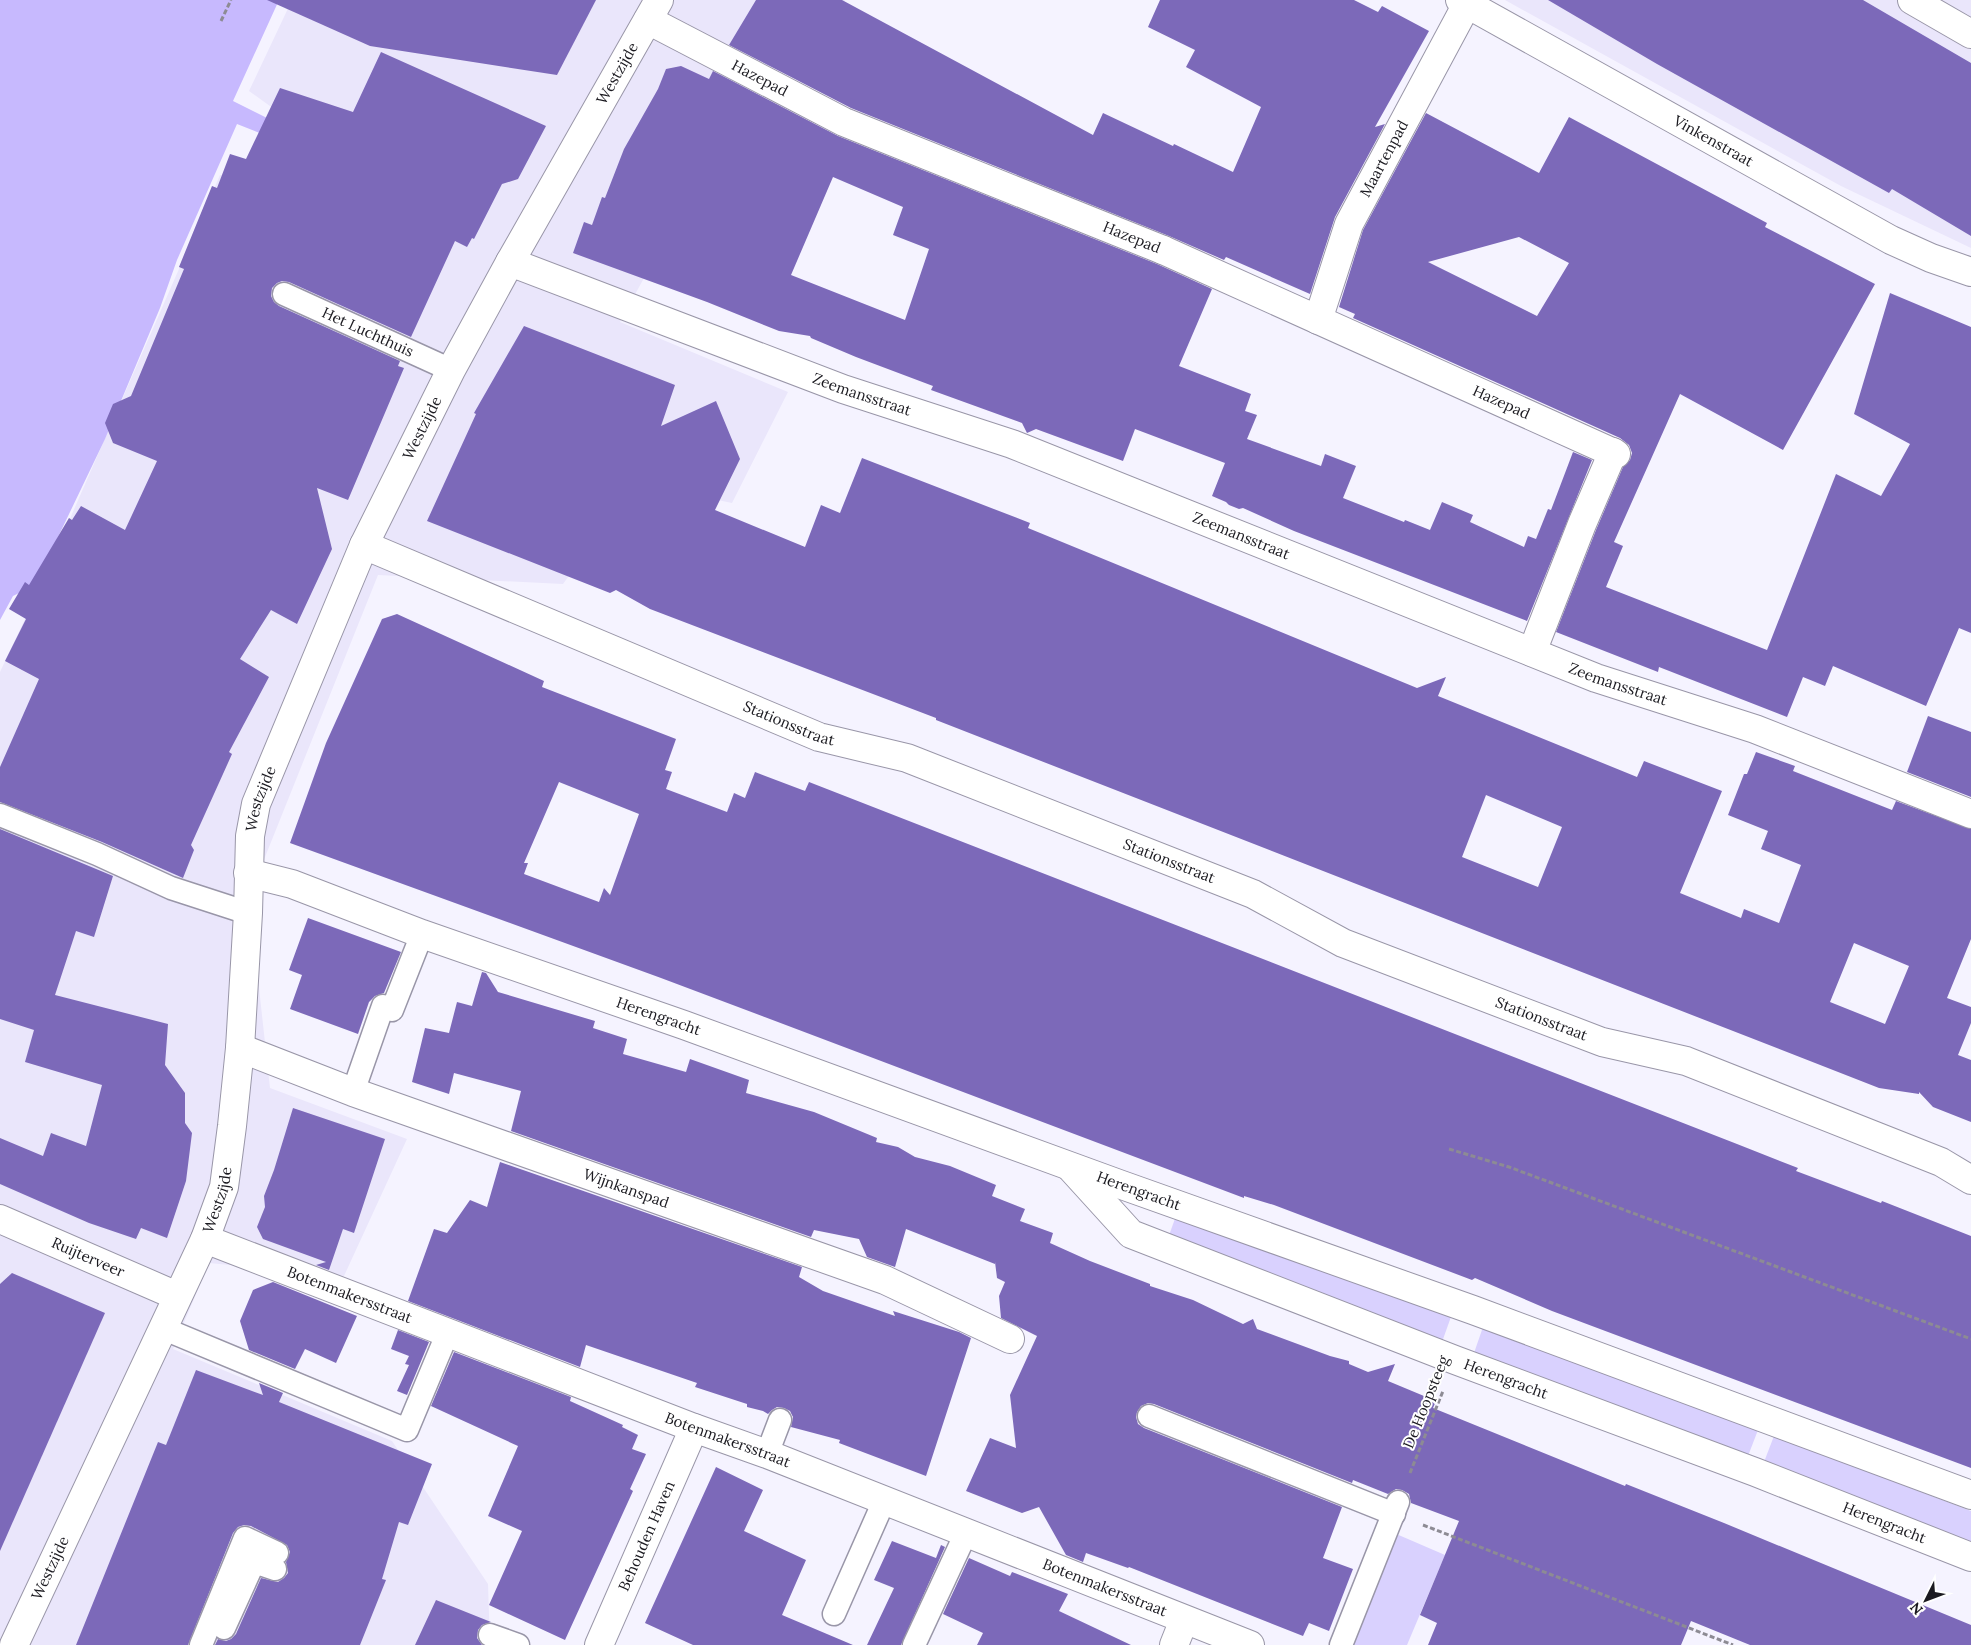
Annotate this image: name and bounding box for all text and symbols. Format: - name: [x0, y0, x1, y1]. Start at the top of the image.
- street label: Westzijde: [592, 39, 642, 107]
- street label: Hazepad: [729, 55, 791, 100]
- street label: Vinkenstraat: [1669, 110, 1757, 171]
- street label: Maartenpad: [1355, 117, 1412, 200]
- street label: Hazepad: [1100, 217, 1164, 257]
- street label: Het Luchthuis: [319, 303, 417, 361]
- street label: Zeemansstraat: [810, 368, 914, 420]
- street label: Hazepad: [1470, 381, 1533, 423]
- street label: Westzijde: [398, 393, 445, 463]
- street label: Zeemansstraat: [1190, 507, 1293, 563]
- street label: Zeemansstraat: [1566, 658, 1670, 709]
- street label: Stationsstraat: [740, 696, 837, 749]
- street label: Westzijde: [241, 763, 280, 833]
- street label: Stationsstraat: [1121, 834, 1218, 887]
- street label: Herengracht: [614, 992, 704, 1039]
- street label: Stationsstraat: [1493, 992, 1591, 1045]
- street label: Wijnkanspad: [581, 1164, 672, 1212]
- street label: Westzijde: [198, 1166, 236, 1235]
- street label: Herengracht: [1094, 1167, 1184, 1214]
- street label: Ruijterveer: [49, 1233, 128, 1281]
- street label: Botenmakersstraat: [285, 1262, 415, 1327]
- street label: De Hoopsteeg: [1398, 1352, 1453, 1451]
- street label: Herengracht: [1461, 1354, 1551, 1403]
- street label: Botenmakersstraat: [662, 1408, 794, 1471]
- street label: Behouden Haven: [614, 1478, 679, 1594]
- street label: Herengracht: [1840, 1497, 1929, 1547]
- street label: Westzijde: [27, 1533, 73, 1603]
- street label: Botenmakersstraat: [1040, 1554, 1170, 1620]
- north arrow: [1901, 1575, 1951, 1625]
- text: N: [1906, 1599, 1927, 1619]

